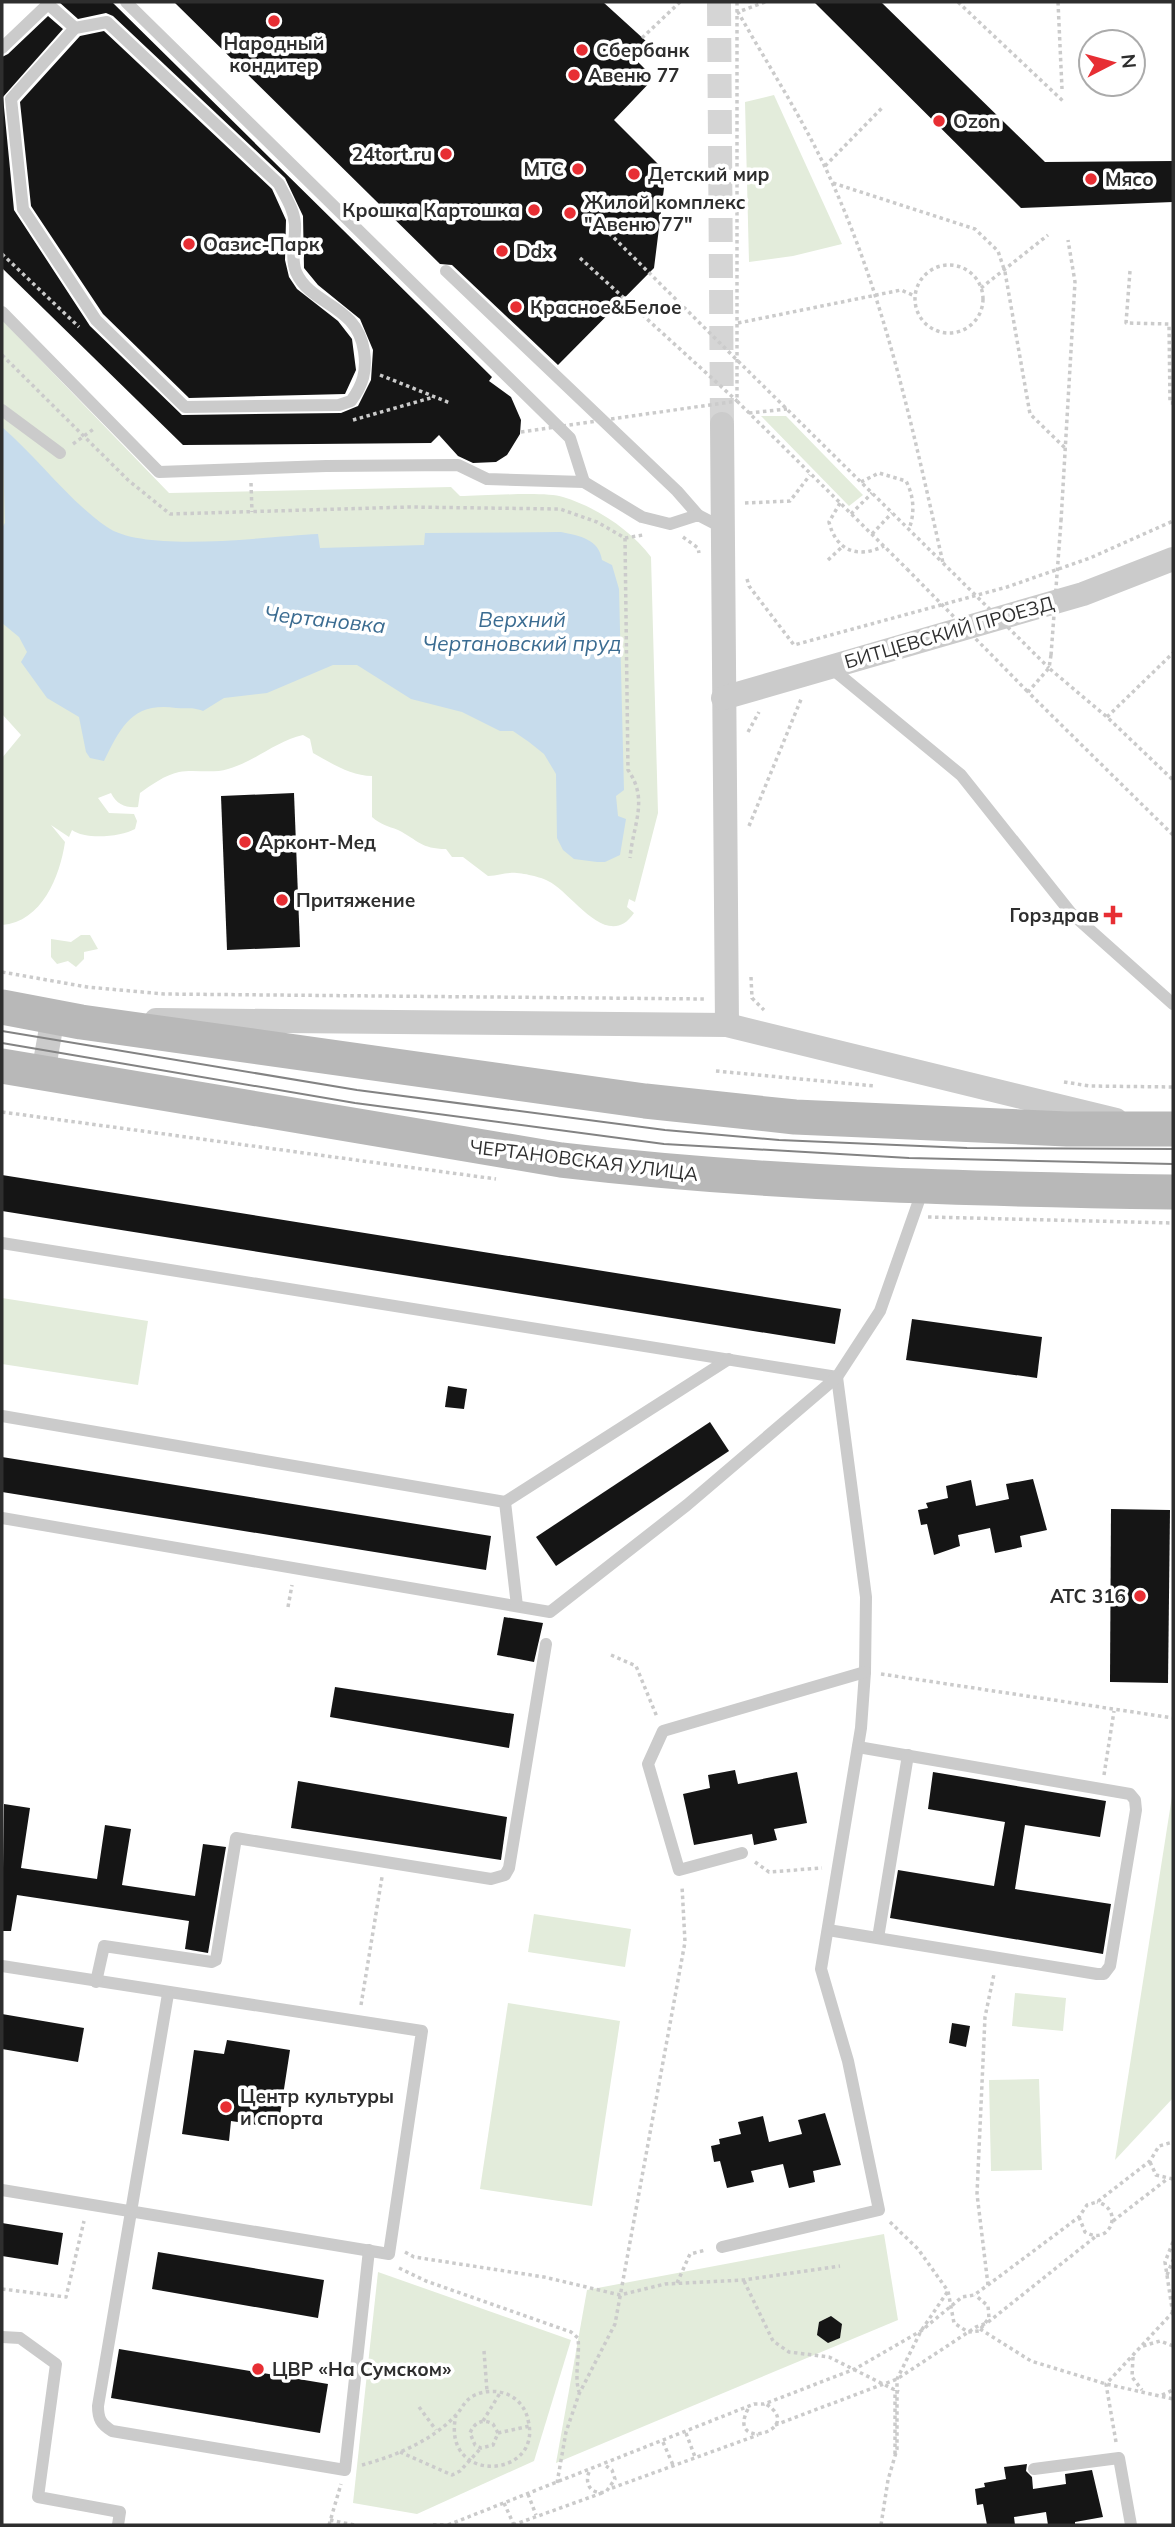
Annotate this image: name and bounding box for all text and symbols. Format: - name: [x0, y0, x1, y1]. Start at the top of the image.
- marker: Народный кондитер: [266, 13, 282, 29]
- north arrow: [1077, 28, 1147, 98]
- place label: Народный кондитер: [224, 31, 324, 77]
- place label: Сбербанк: [596, 38, 690, 62]
- marker: Сбербанк: [574, 42, 590, 58]
- text: N: [1116, 53, 1142, 70]
- place label: Авеню 77: [588, 63, 680, 87]
- marker: Авеню 77: [566, 67, 582, 83]
- place label: Ozon: [953, 109, 1000, 133]
- marker: Ozon: [931, 113, 947, 129]
- place label: 24tort.ru: [352, 142, 432, 166]
- marker: 24tort.ru: [438, 146, 454, 162]
- place label: МТС: [523, 157, 564, 181]
- marker: МТС: [570, 161, 586, 177]
- place label: Детский мир: [648, 162, 770, 186]
- marker: Детский мир: [626, 166, 642, 182]
- place label: Мясо: [1105, 167, 1154, 191]
- marker: Мясо: [1083, 171, 1099, 187]
- place label: Жилой комплекс "Авеню 77": [584, 190, 746, 236]
- place label: Крошка Картошка: [342, 198, 520, 222]
- marker: Крошка Картошка: [526, 202, 542, 218]
- marker: Жилой комплекс "Авеню 77": [562, 205, 578, 221]
- place label: Оазис-Парк: [203, 232, 320, 256]
- marker: Оазис-Парк: [181, 236, 197, 252]
- place label: Ddx: [516, 239, 553, 263]
- marker: Ddx: [494, 243, 510, 259]
- place label: Красное&Белое: [530, 295, 682, 319]
- marker: Красное&Белое: [508, 299, 524, 315]
- street label: БИТЦЕВСКИЙ ПРОЕЗД: [841, 591, 1057, 673]
- water label: Чертановка: [263, 600, 387, 638]
- water label: Верхний Чертановский пруд: [422, 606, 622, 656]
- place label: Арконт-Мед: [259, 830, 376, 854]
- marker: Арконт-Мед: [237, 834, 253, 850]
- place label: Притяжение: [296, 888, 415, 912]
- marker: Притяжение: [274, 892, 290, 908]
- place label: Горздрав: [1009, 903, 1099, 927]
- marker: Горздрав: [1105, 907, 1121, 923]
- street label: ЧЕРТАНОВСКАЯ УЛИЦА: [468, 1134, 700, 1186]
- place label: АТС 316: [1050, 1584, 1126, 1608]
- marker: АТС 316: [1132, 1588, 1148, 1604]
- place label: Центр культуры и спорта: [240, 2084, 394, 2130]
- marker: Центр культуры и спорта: [218, 2099, 234, 2115]
- place label: ЦВР «На Сумском»: [272, 2357, 451, 2381]
- marker: ЦВР «На Сумском»: [250, 2361, 266, 2377]

